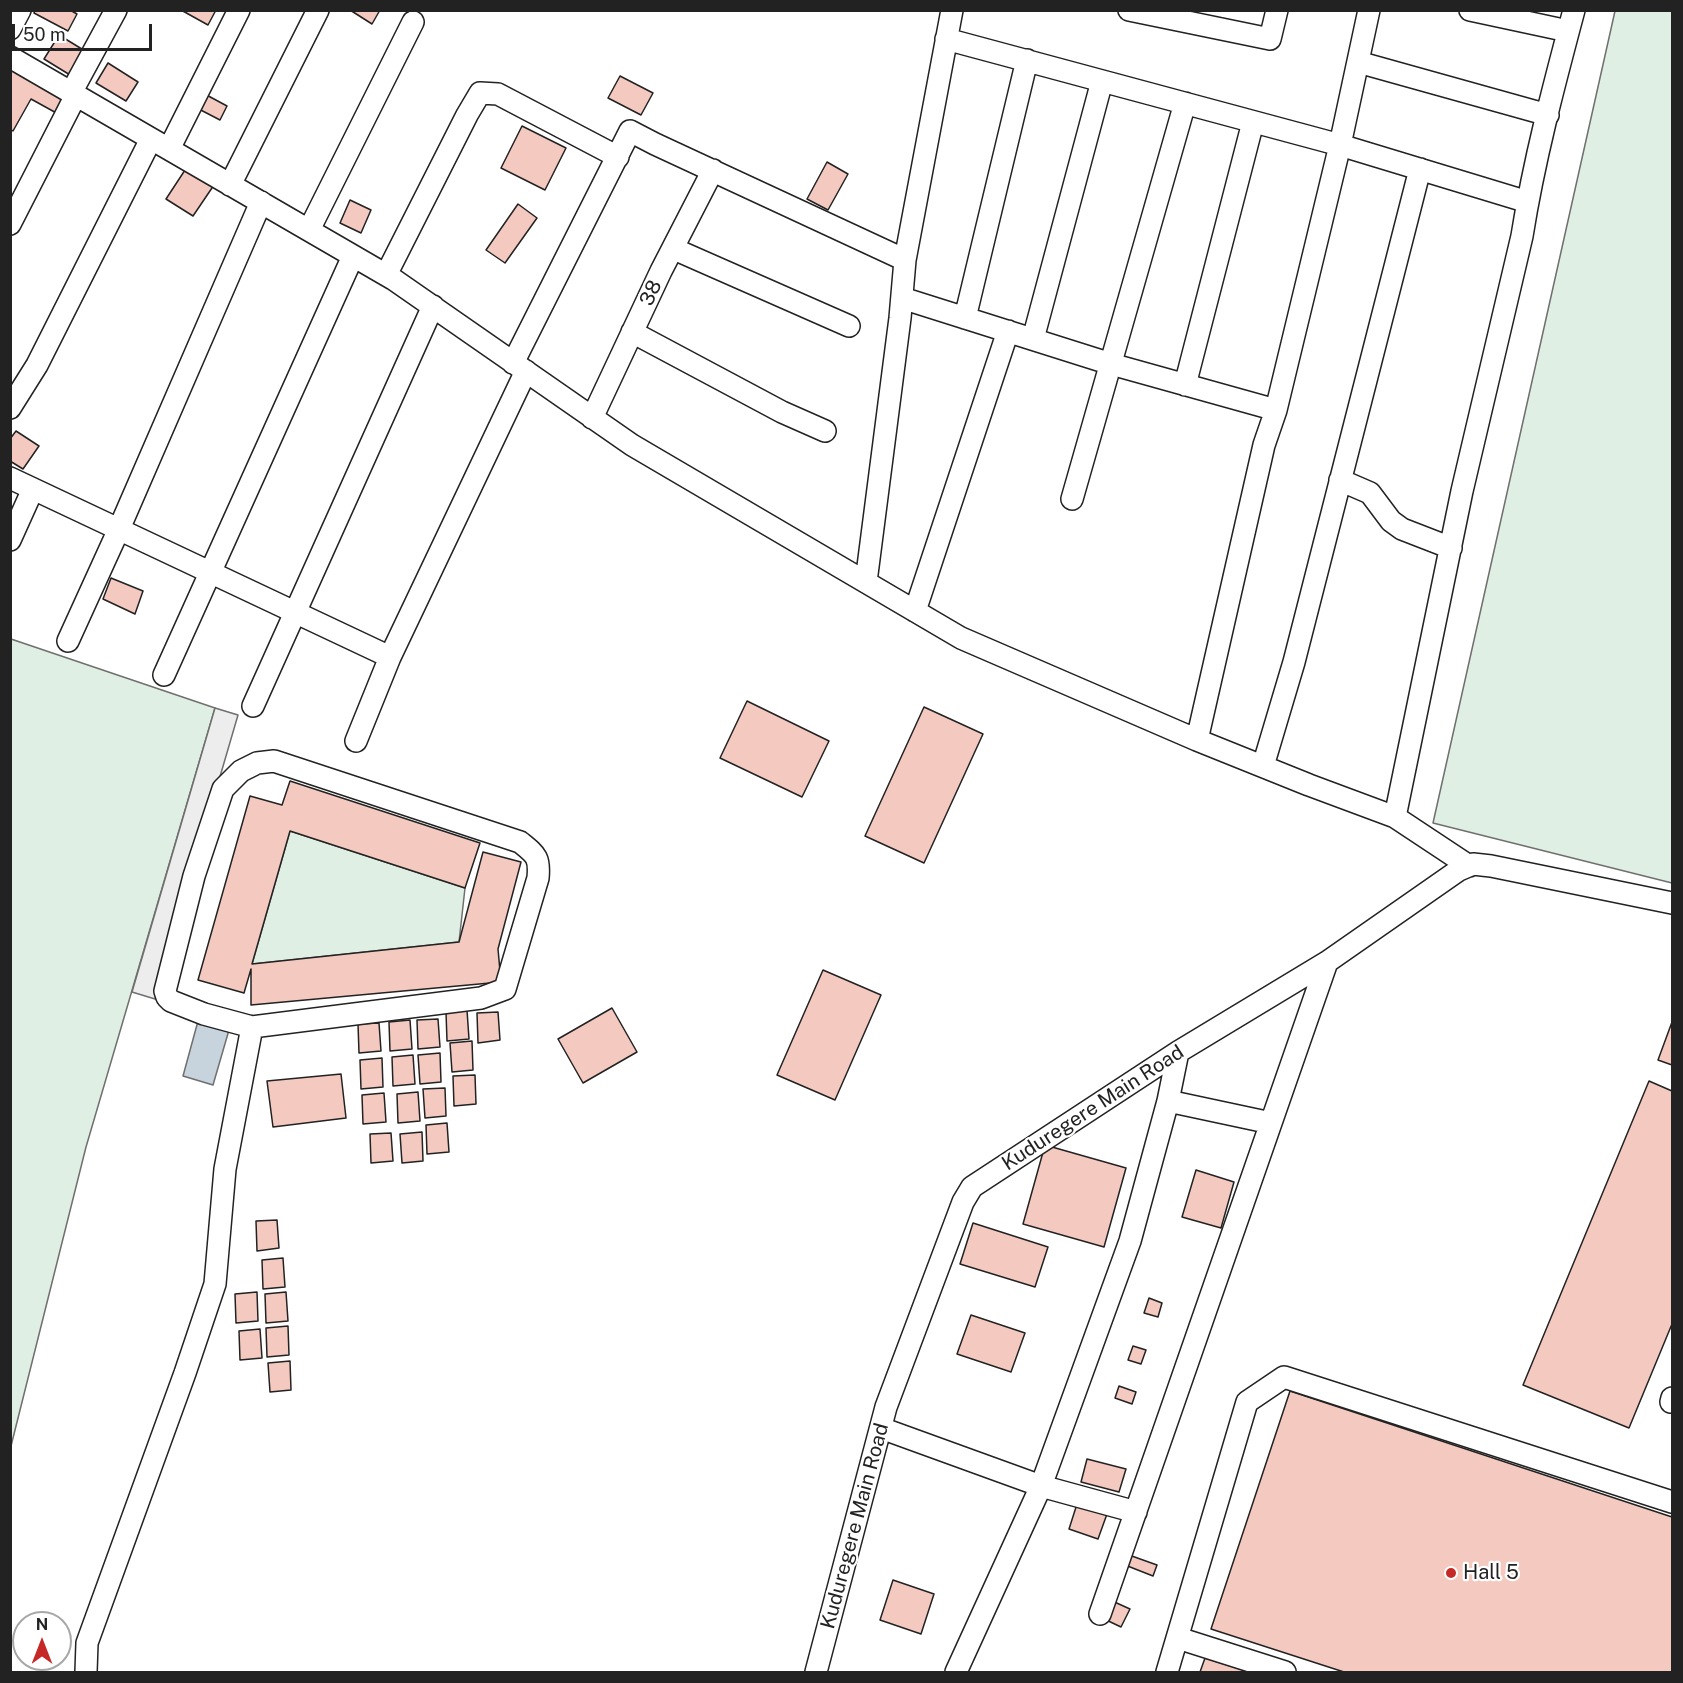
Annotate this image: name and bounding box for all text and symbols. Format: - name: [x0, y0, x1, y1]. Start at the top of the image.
- scale bar: [15, 12, 154, 50]
- text: 50 m: [23, 24, 66, 45]
- street label: 38: [635, 276, 667, 310]
- street label: Kuduregere Main Road: [998, 1040, 1188, 1176]
- street label: Kuduregere Main Road: [816, 1420, 894, 1632]
- place label: Hall 5: [1463, 1561, 1519, 1585]
- marker: Hall 5: [1444, 1566, 1458, 1580]
- north arrow: [12, 1611, 72, 1671]
- text: N: [36, 1615, 48, 1634]

